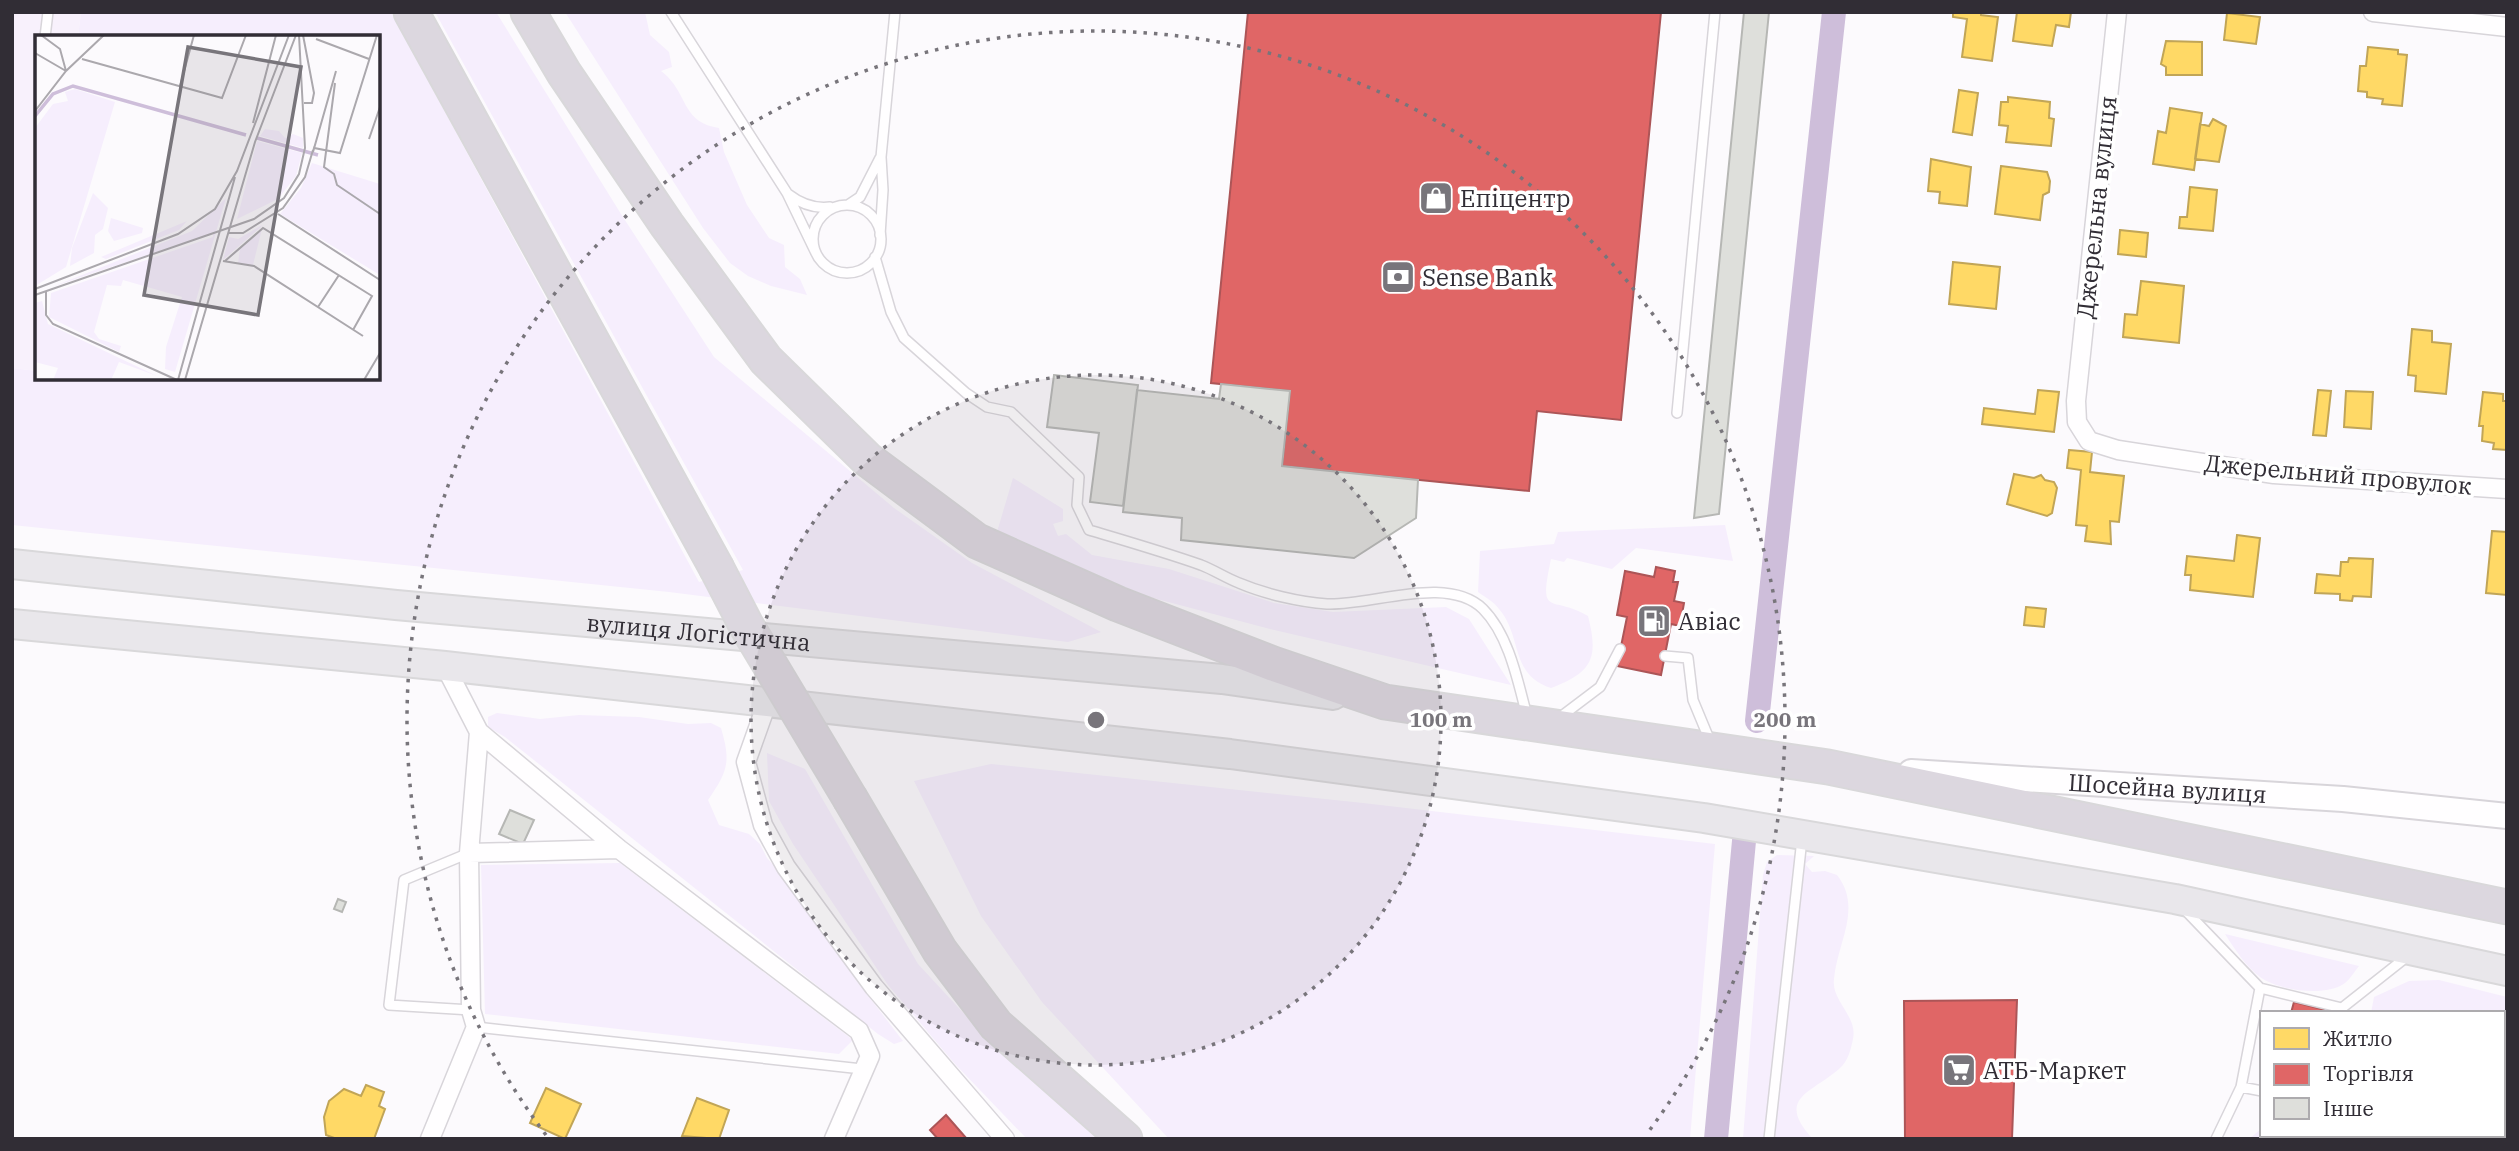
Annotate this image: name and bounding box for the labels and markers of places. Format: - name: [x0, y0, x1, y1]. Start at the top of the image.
- shop icon: Епіцентр: [1417, 179, 1455, 217]
- place label: Епіцентр: [1460, 182, 1571, 214]
- bank icon: Sense Bank: [1379, 258, 1417, 296]
- place label: Sense Bank: [1422, 261, 1553, 293]
- fuel station icon: Авіас: [1635, 602, 1673, 640]
- place label: Авіас: [1678, 605, 1741, 637]
- centre of rings: [1084, 708, 1108, 732]
- supermarket icon: АТБ-Маркет: [1940, 1051, 1978, 1089]
- place label: АТБ-Маркет: [1983, 1054, 2126, 1086]

